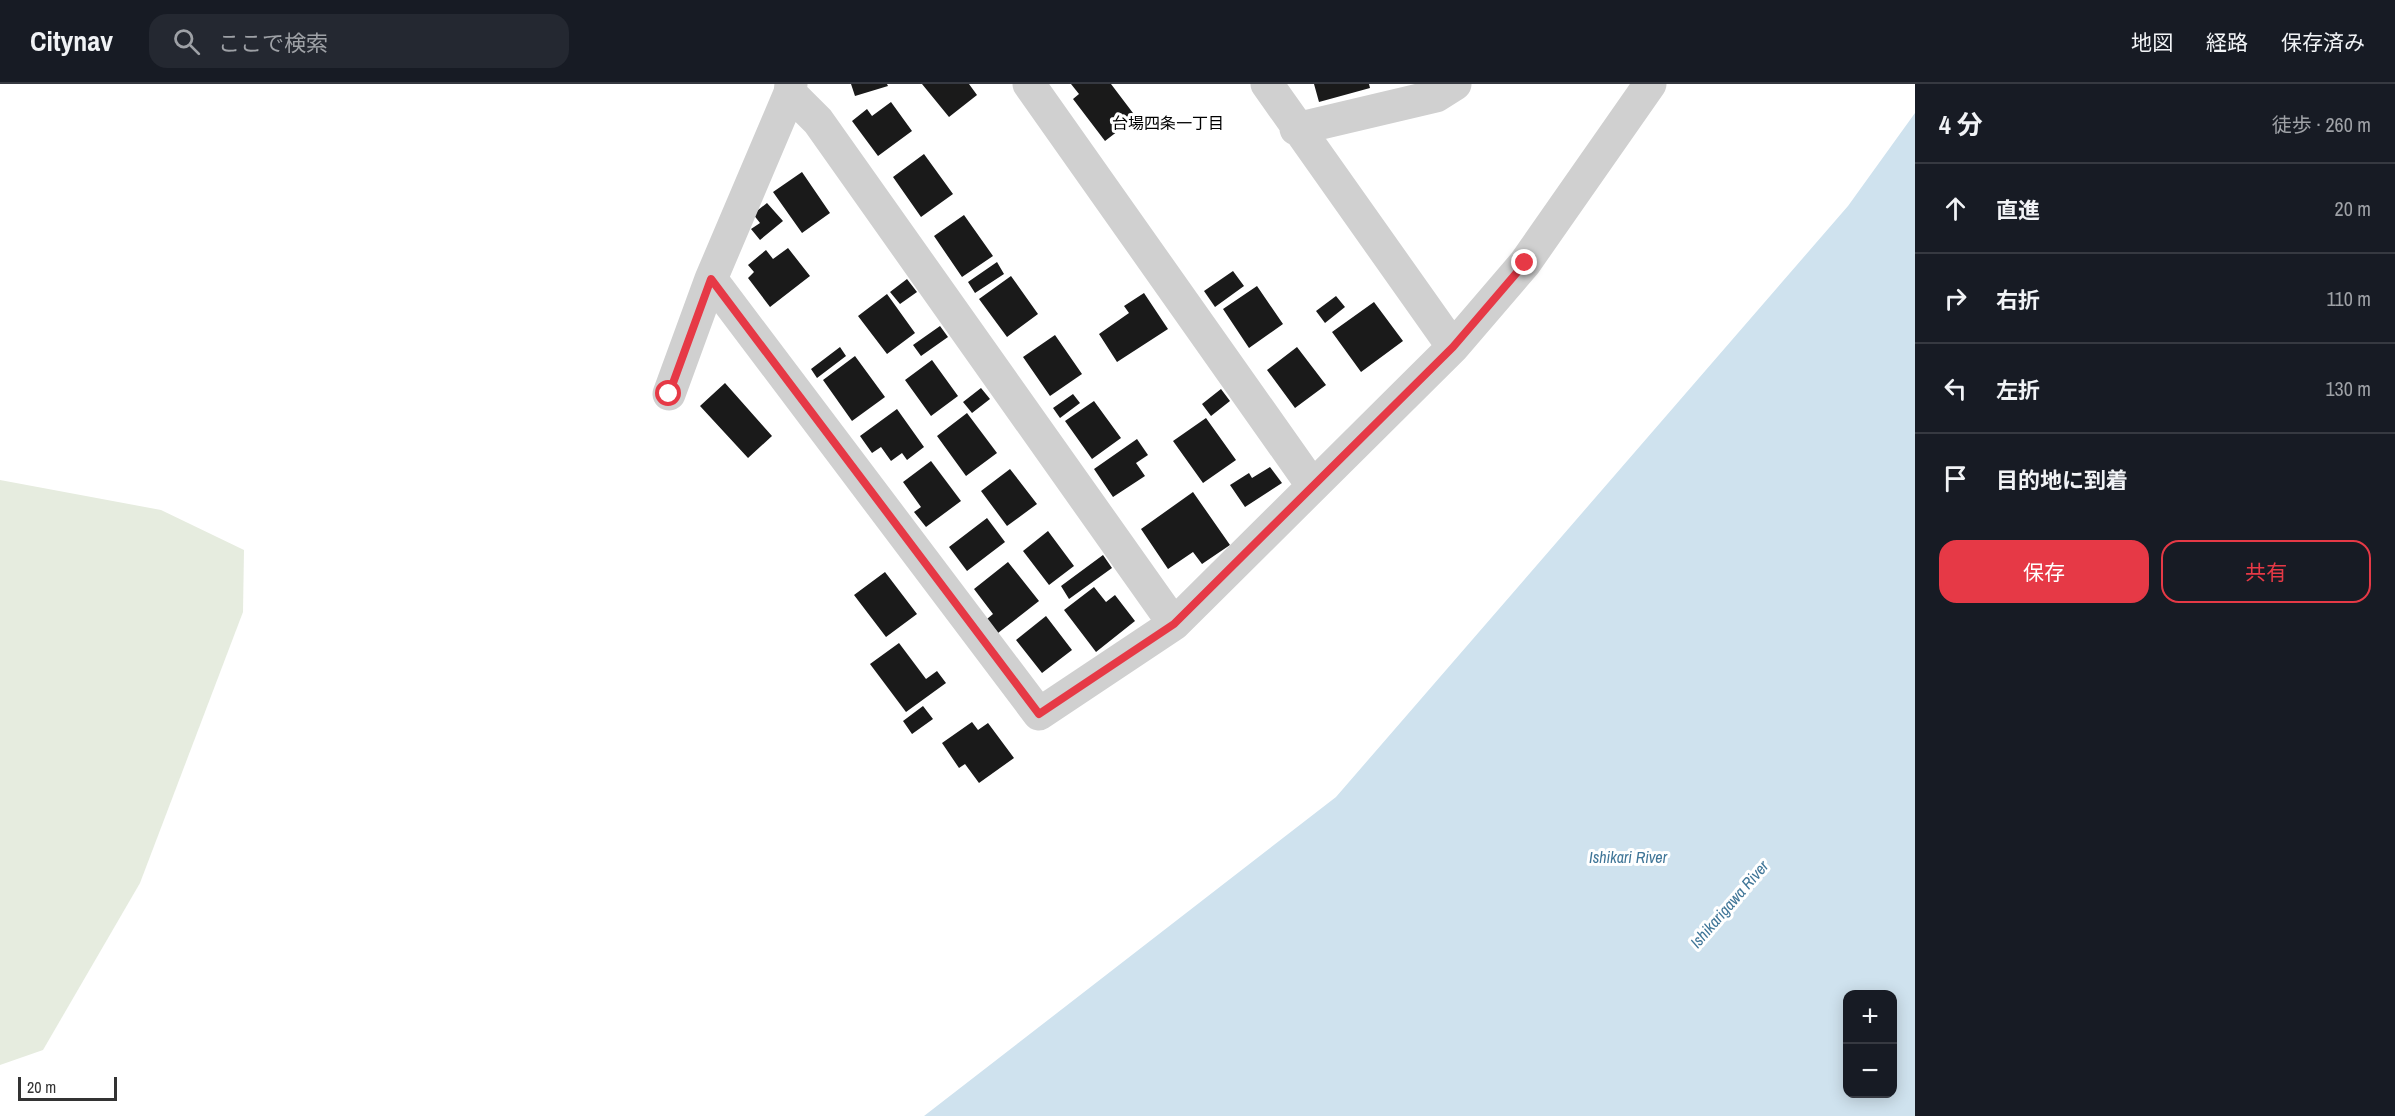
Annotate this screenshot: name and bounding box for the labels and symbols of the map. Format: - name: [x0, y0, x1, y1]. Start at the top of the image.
- district label: 台場四条一丁目: [1112, 112, 1224, 134]
- route end: [1511, 249, 1537, 275]
- route start: [655, 380, 681, 406]
- water label: Ishikari River: [1589, 846, 1668, 868]
- water label: Ishikarigawa River: [1685, 855, 1774, 952]
- scale bar: [18, 1074, 117, 1102]

